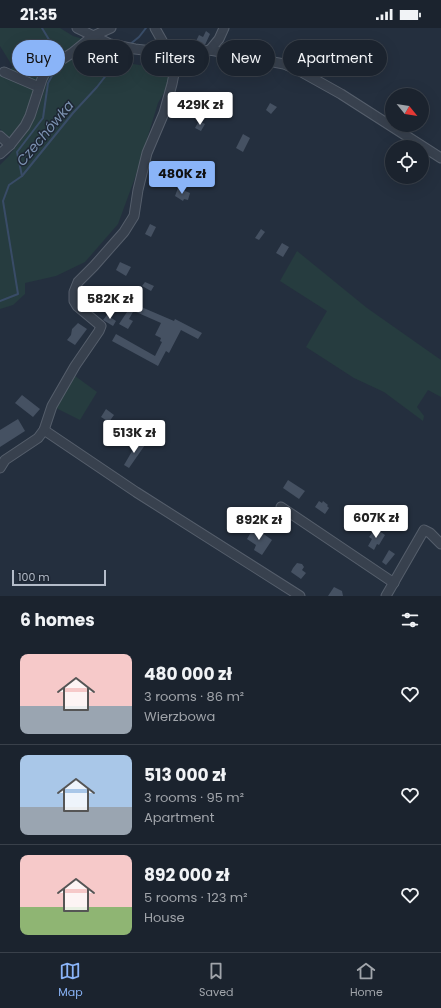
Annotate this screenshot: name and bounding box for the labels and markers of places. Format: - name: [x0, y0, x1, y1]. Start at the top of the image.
- pin: 429K zł: [163, 92, 237, 126]
- pin: 480K zł: [145, 161, 219, 195]
- pin: 582K zł: [73, 286, 147, 320]
- pin: 513K zł: [97, 420, 171, 454]
- pin: 607K zł: [339, 505, 413, 539]
- pin: 892K zł: [222, 507, 296, 541]

